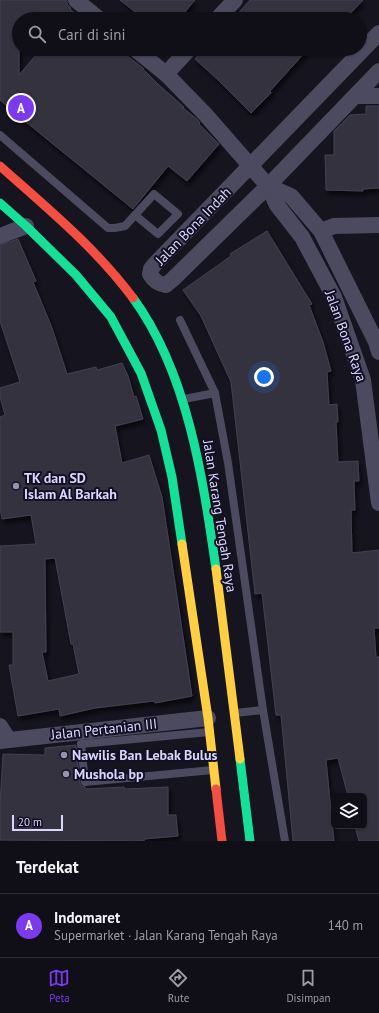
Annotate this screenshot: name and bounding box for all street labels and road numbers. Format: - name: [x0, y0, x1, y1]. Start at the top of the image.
- street label: Jalan Bona Indah: [151, 183, 235, 269]
- street label: Jalan Bona Raya: [321, 287, 371, 384]
- street label: Jalan Karang Tengah Raya: [199, 438, 241, 593]
- street label: Jalan Pertanian III: [49, 714, 158, 744]

